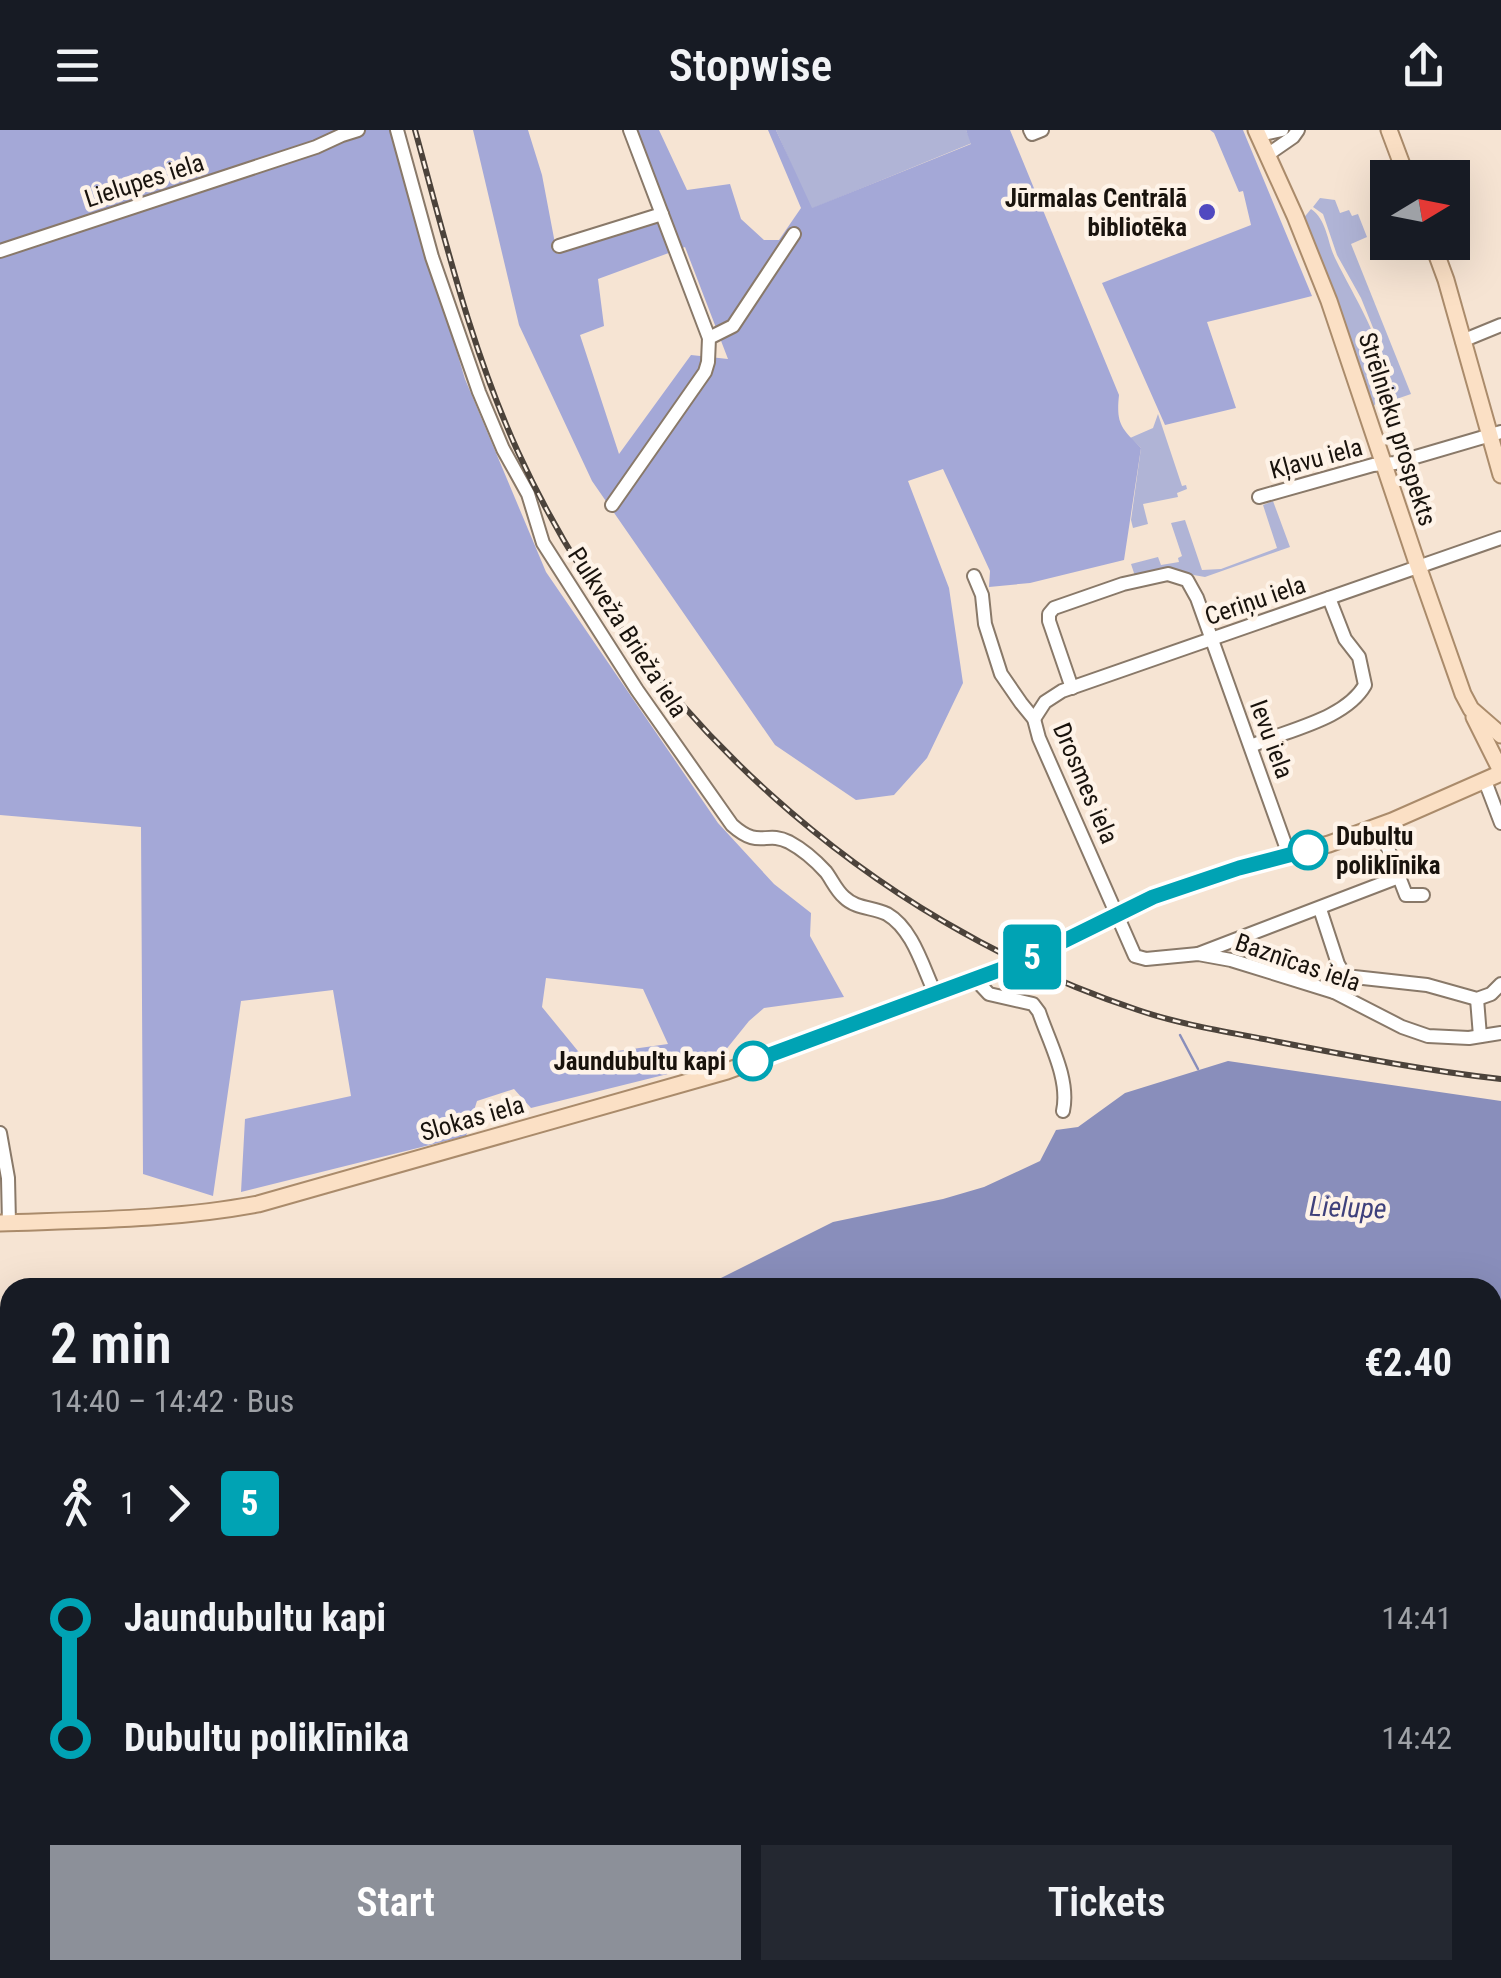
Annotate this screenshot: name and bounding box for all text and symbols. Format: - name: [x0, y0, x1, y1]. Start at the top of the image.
- icon: menu: [50, 38, 105, 93]
- icon: share: [1396, 38, 1451, 93]
- text: Stopwise: [669, 39, 832, 92]
- street label: Lielupes iela: [81, 148, 207, 213]
- north arrow: [1370, 160, 1470, 260]
- map controls: [1370, 160, 1470, 260]
- place label: Jūrmalas Centrālā bibliotēka: [1005, 184, 1187, 242]
- marker: Jūrmalas Centrālā bibliotēka: [1196, 201, 1218, 223]
- street label: Strēlnieku prospekts: [1353, 329, 1442, 530]
- street label: Kļavu iela: [1267, 432, 1366, 486]
- street label: Pulkveža Brieža iela: [562, 542, 693, 723]
- street label: Ceriņu iela: [1201, 570, 1310, 632]
- street label: Ievu iela: [1244, 696, 1299, 782]
- street label: Drosmes iela: [1047, 718, 1124, 848]
- place label: Dubultu poliklīnika: [1336, 822, 1441, 880]
- marker: Dubultu poliklīnika: [1289, 831, 1327, 869]
- line badge: 5: [1000, 924, 1064, 990]
- street label: Baznīcas iela: [1231, 928, 1364, 997]
- text: 5: [1023, 937, 1041, 978]
- marker: Jaundubultu kapi: [734, 1042, 772, 1080]
- place label: Jaundubultu kapi: [554, 1047, 726, 1076]
- street label: Slokas iela: [417, 1090, 527, 1147]
- water label: Lielupe: [1309, 1190, 1387, 1225]
- text: 2 min: [50, 1312, 172, 1376]
- text: €2.40: [1364, 1341, 1452, 1385]
- text: 14:40 – 14:42 · Bus: [50, 1382, 294, 1420]
- icon: walk: [50, 1476, 105, 1531]
- icon: forward: [151, 1476, 206, 1531]
- text: 5: [241, 1483, 259, 1524]
- text: 1: [120, 1484, 136, 1522]
- text: Jaundubultu kapi: [124, 1596, 386, 1640]
- text: 14:41: [1381, 1599, 1452, 1637]
- text: Dubultu poliklīnika: [124, 1716, 409, 1760]
- text: 14:42: [1381, 1719, 1452, 1757]
- button: Start: [50, 1845, 741, 1960]
- button: Tickets: [761, 1845, 1452, 1960]

